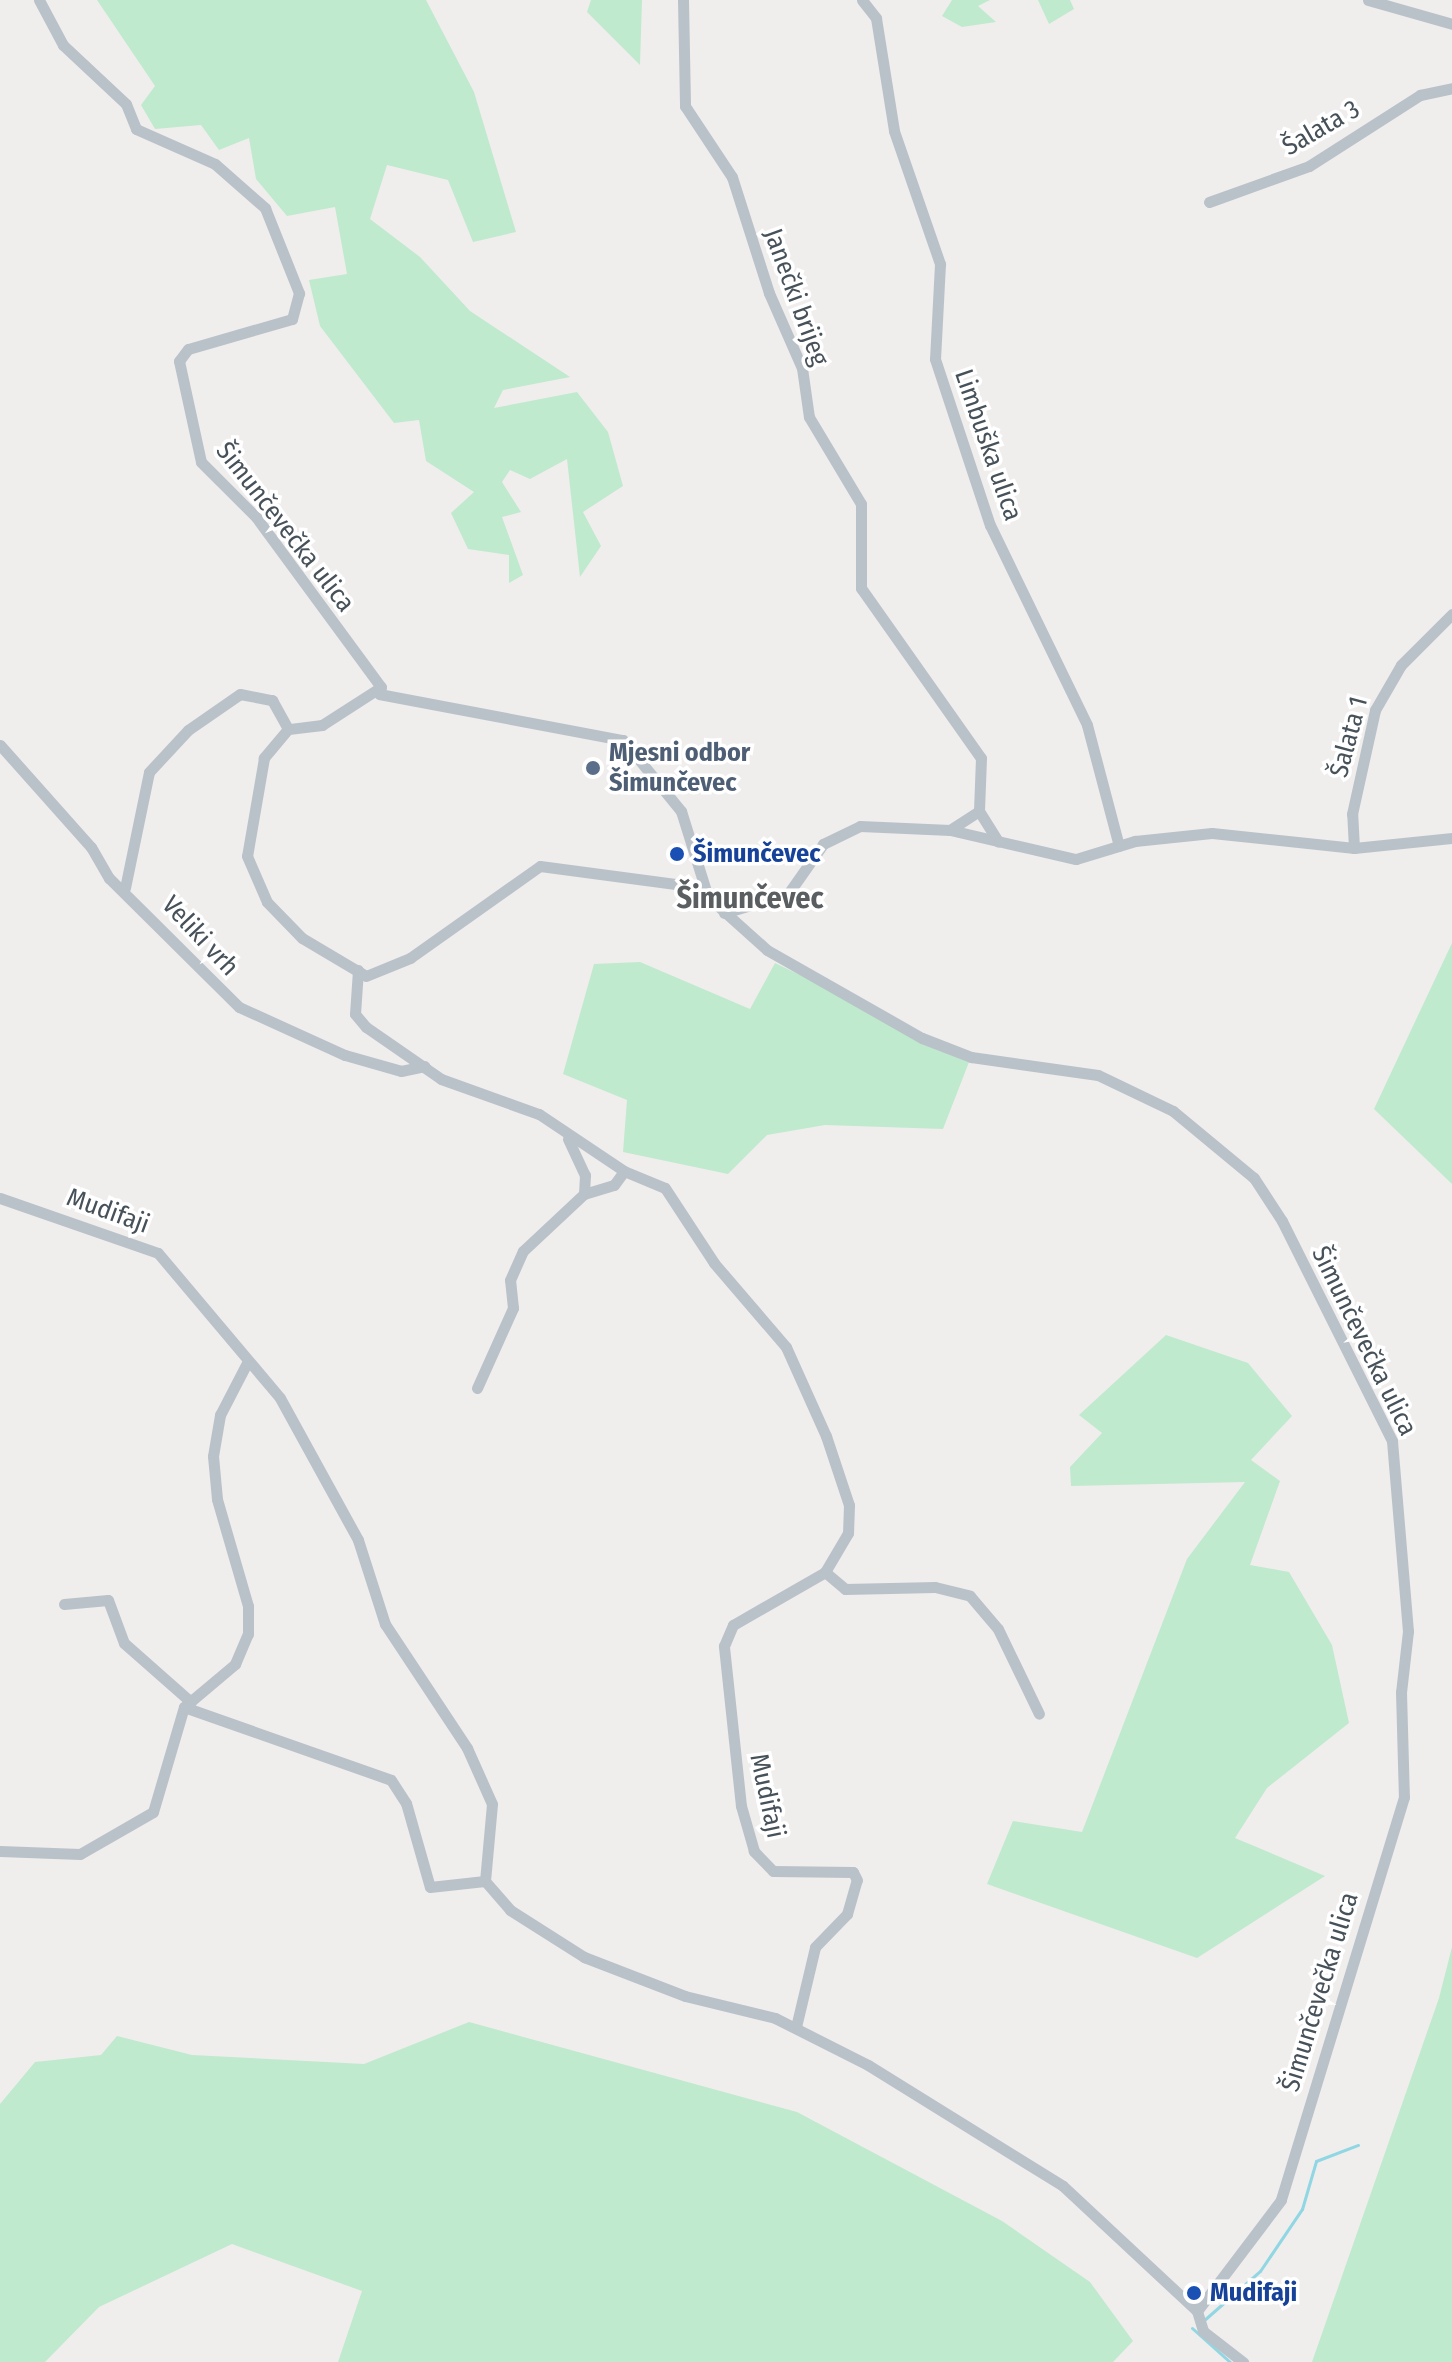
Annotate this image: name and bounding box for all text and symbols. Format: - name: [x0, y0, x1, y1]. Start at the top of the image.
- street label: Šalata 3: [1277, 94, 1365, 162]
- street label: Janečki brijeg: [757, 224, 835, 370]
- street label: Limbuška ulica: [948, 365, 1028, 525]
- street label: Šimunčevečka ulica: [209, 436, 361, 618]
- street label: Šalata 1: [1323, 693, 1375, 781]
- place label: Mjesni odbor Šimunčevec: [609, 737, 750, 798]
- marker: Mjesni odbor Šimunčevec: [584, 759, 602, 777]
- place label: Šimunčevec: [693, 838, 821, 870]
- marker: Šimunčevec: [668, 845, 686, 863]
- district label: Šimunčevec: [676, 880, 824, 916]
- street label: Veliki vrh: [155, 890, 245, 982]
- street label: Mudifaji: [62, 1182, 154, 1240]
- street label: Šimunčevečka ulica: [1305, 1241, 1423, 1441]
- street label: Mudifaji: [743, 1751, 791, 1841]
- street label: Šimunčevečka ulica: [1275, 1889, 1365, 2095]
- place label: Mudifaji: [1210, 2277, 1297, 2309]
- marker: Mudifaji: [1185, 2284, 1203, 2302]

